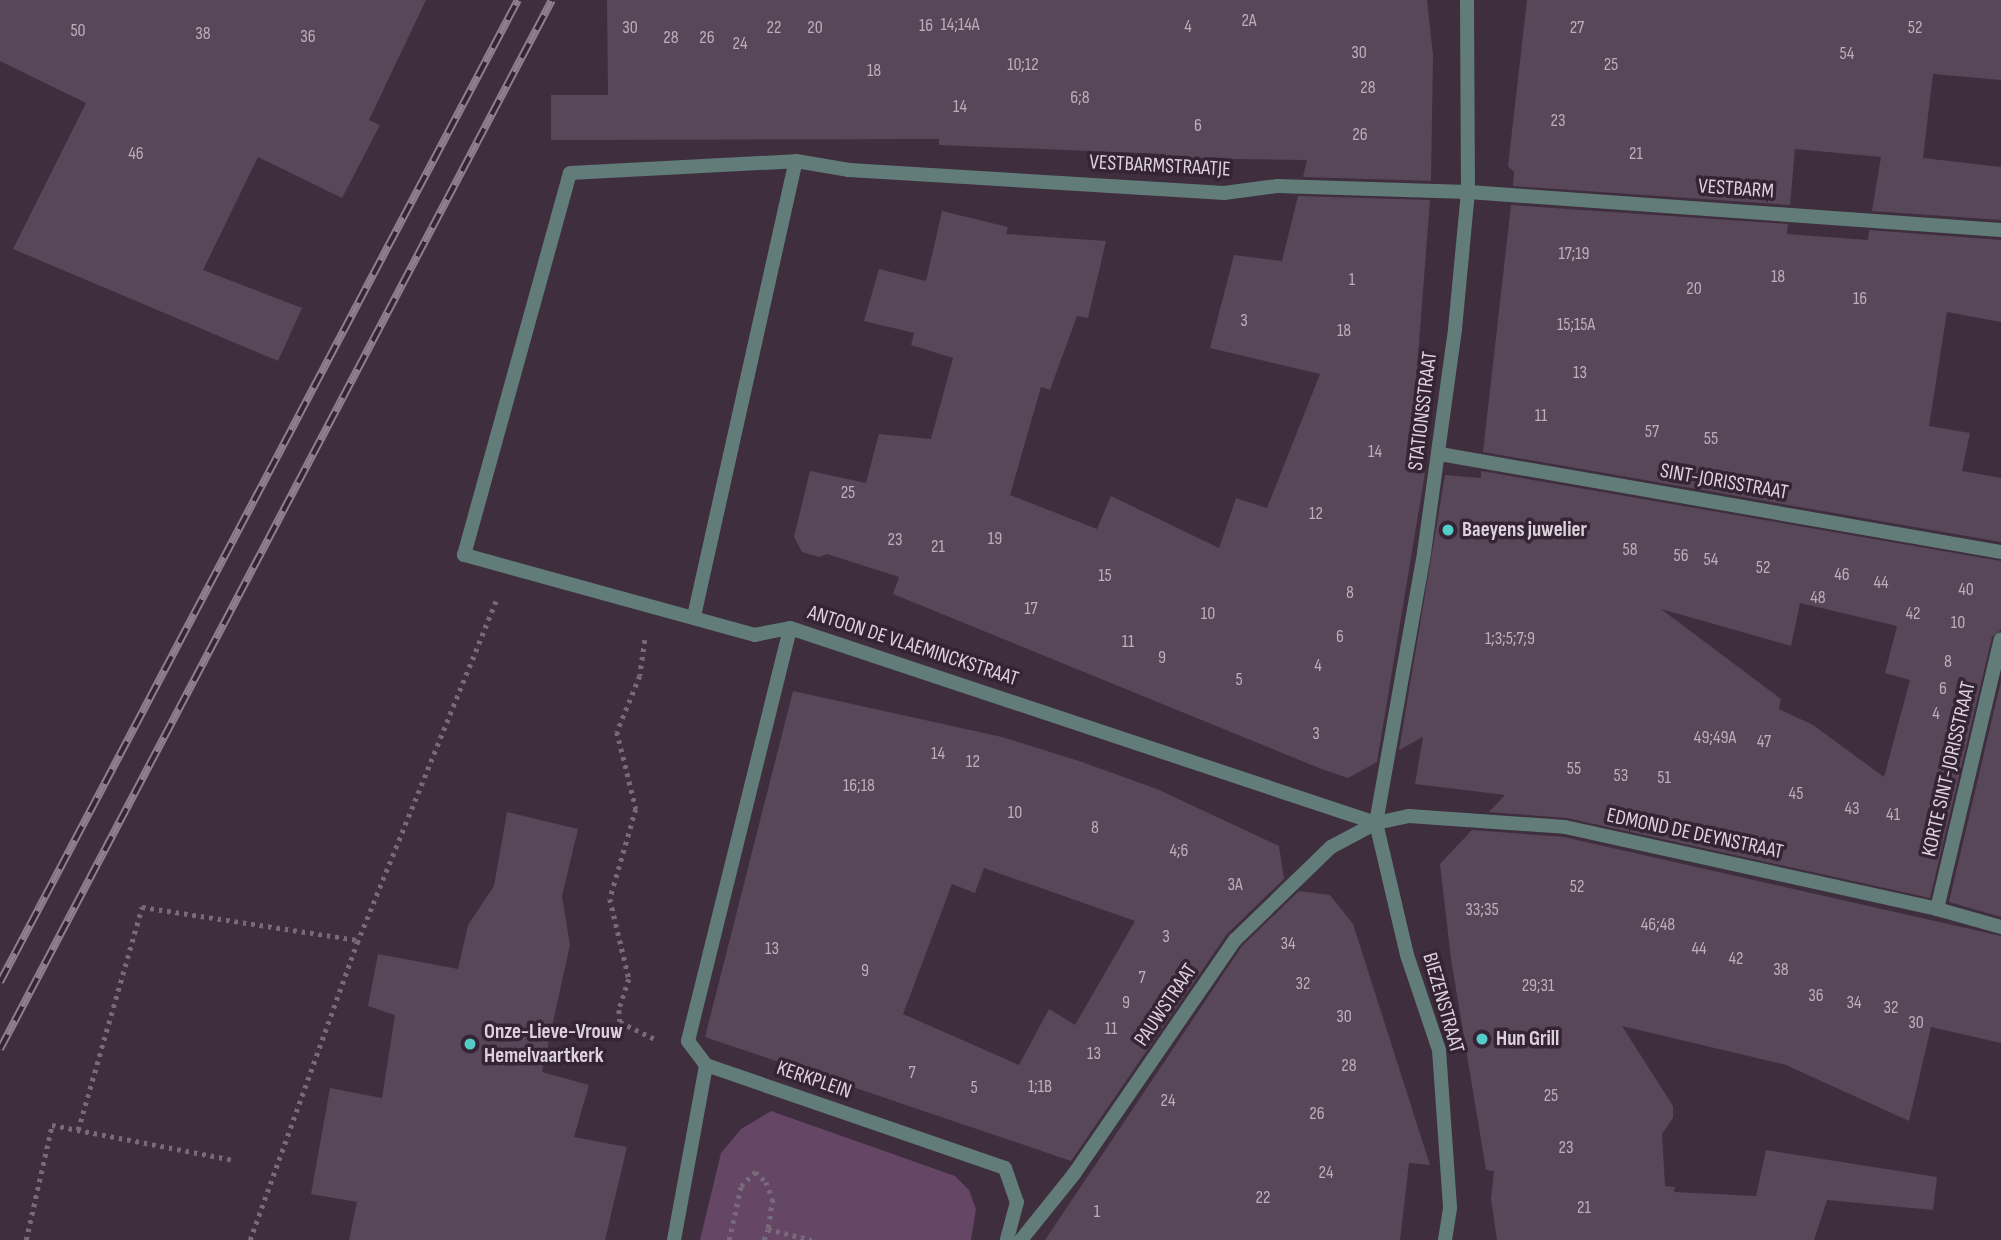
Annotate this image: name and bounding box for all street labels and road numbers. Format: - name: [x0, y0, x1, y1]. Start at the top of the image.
- street label: VESTBARMSTRAATJE: [1089, 150, 1231, 182]
- street label: VESTBARM: [1697, 174, 1775, 204]
- street label: STATIONSSTRAAT: [1403, 350, 1443, 472]
- street label: SINT-JORISSTRAAT: [1658, 458, 1790, 506]
- street label: ANTOON DE VLAEMINCKSTRAAT: [805, 600, 1021, 692]
- street label: KORTE SINT-JORISSTRAAT: [1917, 679, 1981, 859]
- street label: EDMOND DE DEYNSTRAAT: [1604, 803, 1786, 865]
- street label: BIEZENSTRAAT: [1417, 950, 1469, 1056]
- street label: PAUWSTRAAT: [1129, 959, 1203, 1051]
- street label: KERKPLEIN: [773, 1055, 855, 1105]

